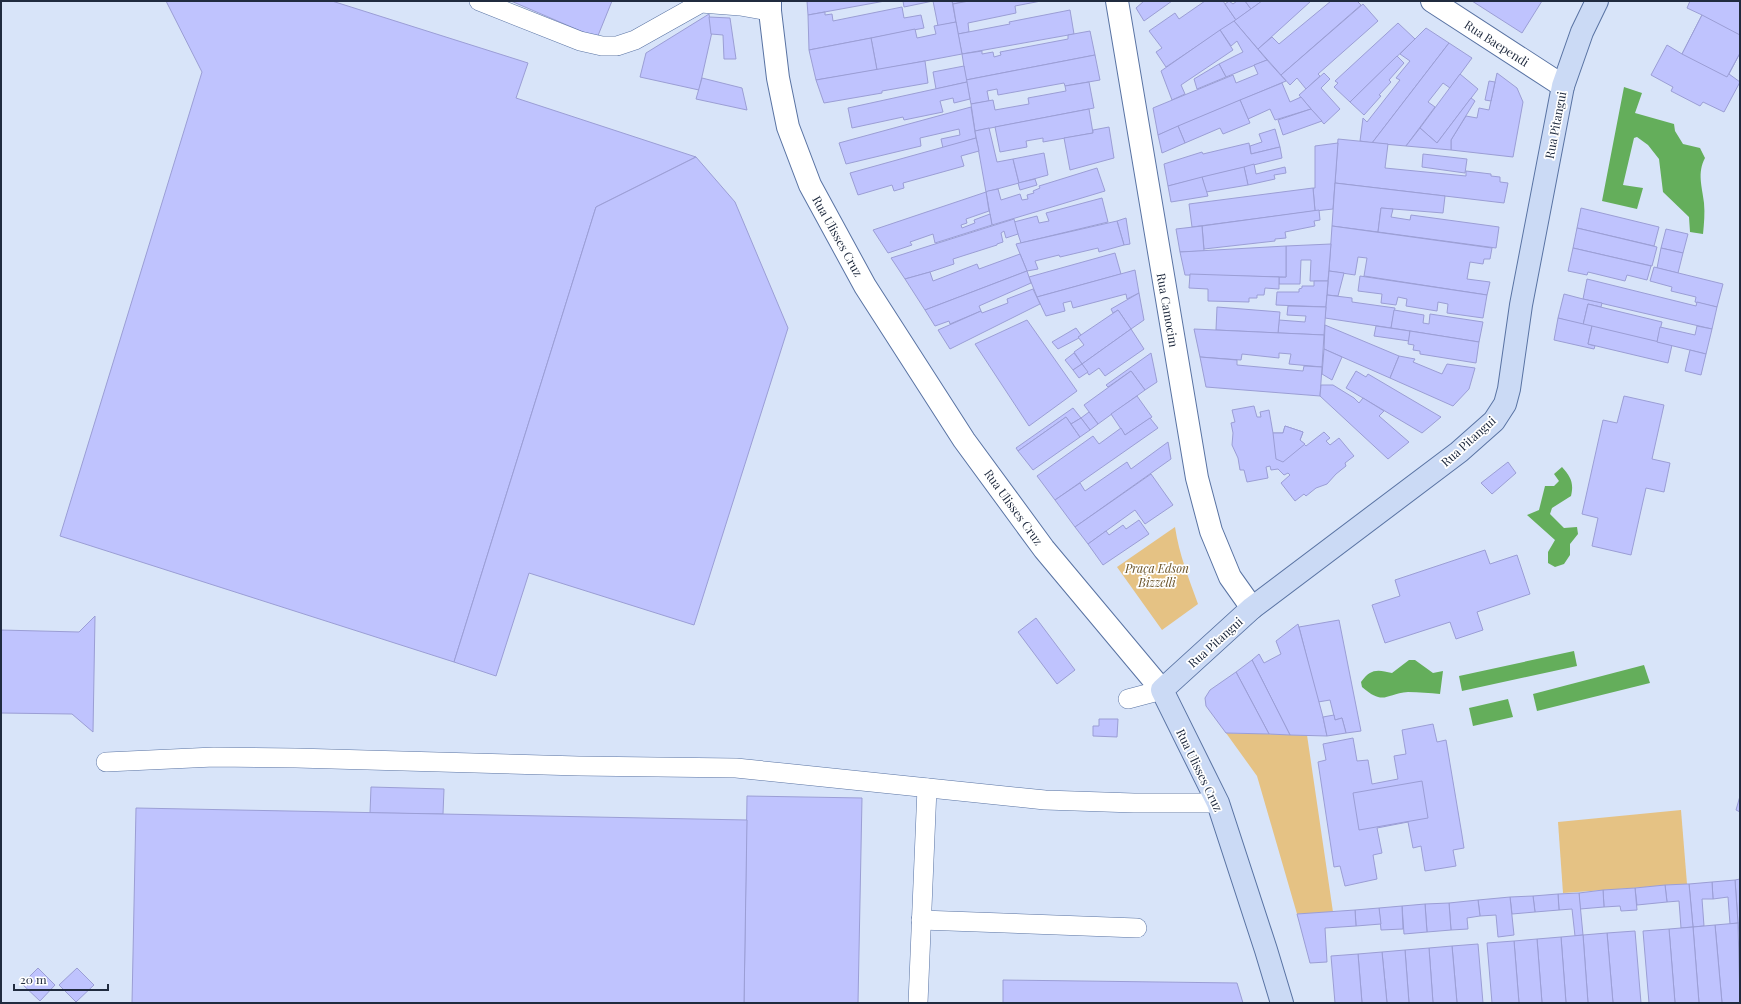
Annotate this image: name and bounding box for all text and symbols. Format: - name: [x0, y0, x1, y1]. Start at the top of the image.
- street label: Rua Baependi: [1462, 16, 1533, 70]
- street label: Rua Pitangui: [1541, 90, 1569, 160]
- street label: Rua Ulisses Cruz: [809, 193, 867, 279]
- street label: Rua Camocim: [1154, 272, 1182, 349]
- street label: Rua Pitangui: [1437, 412, 1499, 470]
- street label: Rua Ulisses Cruz: [981, 466, 1047, 548]
- park label: Praça Edson Bizzelli: [1124, 560, 1189, 590]
- street label: Rua Pitangui: [1184, 613, 1246, 671]
- street label: Rua Ulisses Cruz: [1173, 726, 1227, 814]
- scale bar: [14, 966, 108, 992]
- text: 20 m: [20, 971, 47, 987]

